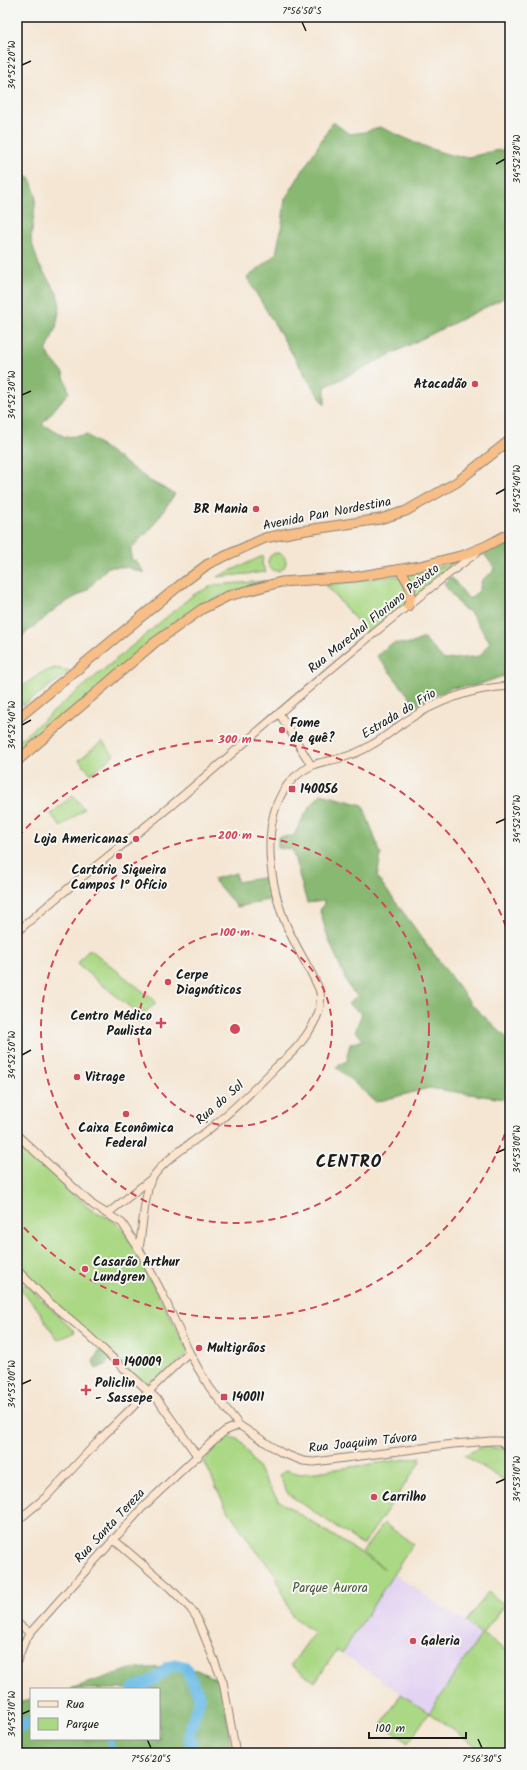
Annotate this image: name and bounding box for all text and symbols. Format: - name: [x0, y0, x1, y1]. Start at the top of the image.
- text: 7°56'50"S: [282, 3, 322, 19]
- text: 34°52'20"W: [4, 40, 20, 90]
- text: 34°52'30"W: [509, 134, 525, 184]
- text: 34°52'30"W: [4, 370, 20, 420]
- place label: Atacadão: [414, 374, 467, 395]
- marker: Atacadão: [470, 379, 480, 389]
- text: 34°52'40"W: [509, 464, 525, 513]
- street label: Avenida Pan Nordestina: [261, 491, 393, 537]
- place label: BR Mania: [193, 499, 248, 520]
- marker: BR Mania: [251, 504, 261, 514]
- street label: Rua Marechal Floriano Peixoto: [303, 559, 445, 679]
- street label: Estrada do Frio: [358, 683, 441, 745]
- text: 34°52'40"W: [4, 700, 20, 749]
- place label: Fome de quê?: [290, 713, 335, 749]
- marker: Fome de quê?: [277, 725, 287, 735]
- text: 300 m: [217, 730, 252, 749]
- place label: 140056: [300, 779, 338, 800]
- marker: 140056: [287, 784, 297, 794]
- text: 34°52'50"W: [509, 794, 525, 843]
- text: 200 m: [218, 826, 252, 845]
- place label: Loja Americanas: [34, 829, 128, 850]
- marker: Loja Americanas: [131, 834, 141, 844]
- marker: Cartório Siqueira Campos 1° Ofício: [114, 851, 124, 861]
- place label: Cartório Siqueira Campos 1° Ofício: [71, 860, 167, 896]
- text: 100 m: [220, 923, 250, 942]
- place label: Cerpe Diagnóticos: [176, 965, 242, 1001]
- marker: Cerpe Diagnóticos: [163, 977, 173, 987]
- place label: Centro Médico Paulista: [71, 1006, 152, 1042]
- marker: Centro Médico Paulista: [155, 1017, 167, 1029]
- centre of rings: [228, 1022, 242, 1036]
- text: 34°52'50"W: [4, 1030, 20, 1079]
- place label: Vitrage: [85, 1067, 126, 1088]
- marker: Vitrage: [72, 1072, 82, 1082]
- street label: Rua do Sol: [191, 1076, 249, 1130]
- marker: Caixa Econômica Federal: [121, 1109, 131, 1119]
- place label: Caixa Econômica Federal: [78, 1118, 174, 1154]
- text: 34°53'00"W: [509, 1125, 525, 1173]
- district label: CENTRO: [316, 1149, 382, 1176]
- place label: Casarão Arthur Lundgren: [93, 1252, 181, 1288]
- marker: Casarão Arthur Lundgren: [80, 1264, 90, 1274]
- place label: Multigrãos: [207, 1338, 266, 1359]
- marker: Multigrãos: [194, 1343, 204, 1353]
- place label: 140009: [124, 1352, 162, 1373]
- marker: 140009: [111, 1357, 121, 1367]
- text: 34°53'00"W: [4, 1360, 20, 1408]
- place label: Policlin - Sassepe: [95, 1373, 153, 1409]
- marker: Policlin - Sassepe: [80, 1384, 92, 1396]
- place label: 140011: [232, 1387, 264, 1408]
- marker: 140011: [219, 1392, 229, 1402]
- street label: Rua Joaquim Távora: [308, 1427, 418, 1459]
- text: 34°53'10"W: [509, 1456, 525, 1502]
- street label: Rua Santa Tereza: [70, 1484, 150, 1568]
- place label: Carrilho: [382, 1487, 426, 1508]
- marker: Carrilho: [369, 1492, 379, 1502]
- park label: Parque Aurora: [292, 1578, 368, 1599]
- place label: Galeria: [421, 1631, 460, 1652]
- marker: Galeria: [408, 1636, 418, 1646]
- legend: [30, 1688, 160, 1740]
- text: 34°53'10"W: [4, 1691, 20, 1737]
- text: Rua: [66, 1695, 85, 1714]
- scale bar: [369, 1714, 466, 1740]
- text: Parque: [66, 1715, 100, 1734]
- text: 100 m: [375, 1719, 406, 1738]
- text: 7°56'20"S: [131, 1751, 172, 1767]
- text: 7°56'30"S: [462, 1751, 503, 1767]

